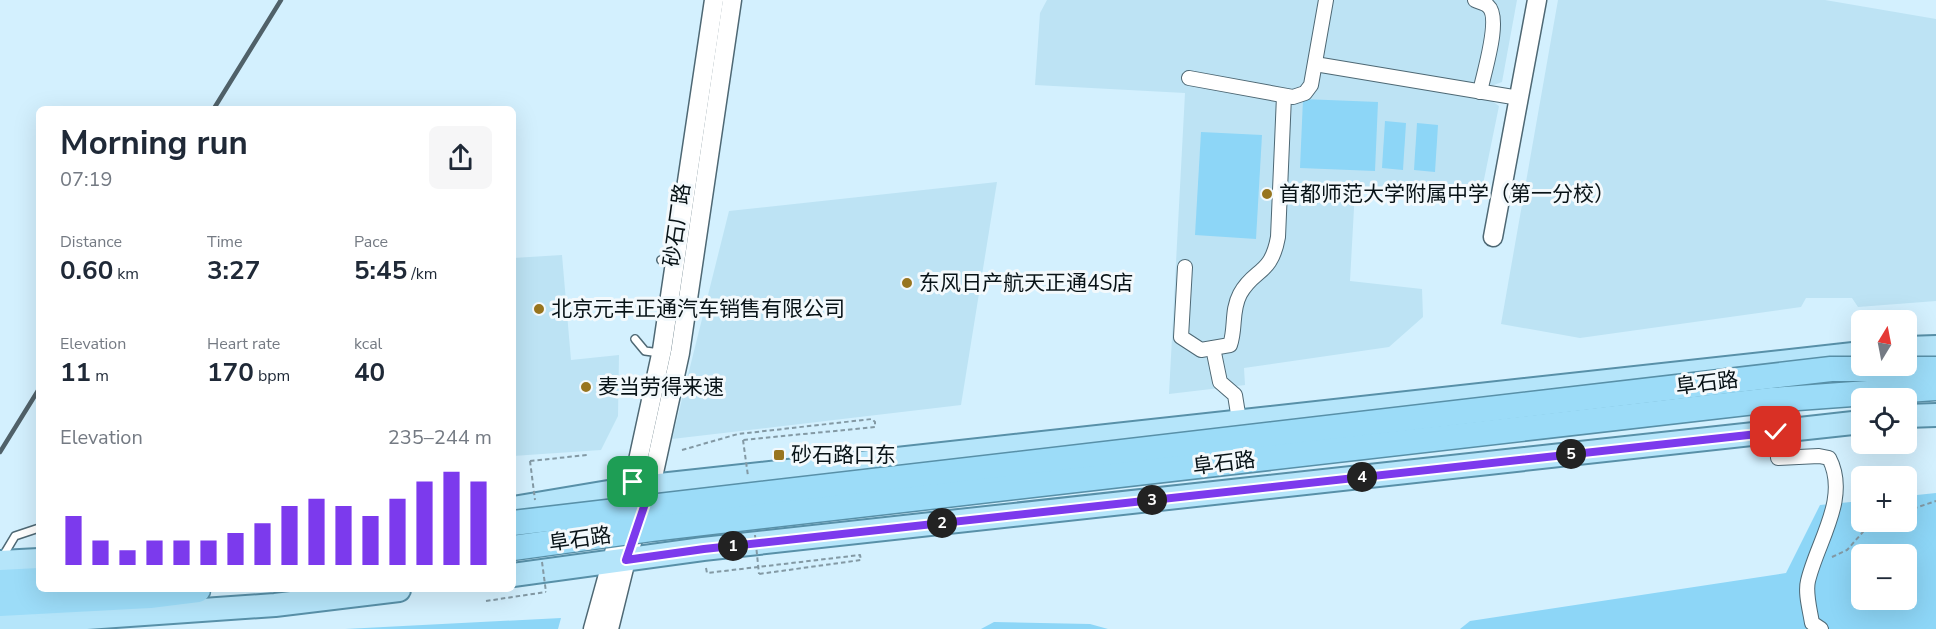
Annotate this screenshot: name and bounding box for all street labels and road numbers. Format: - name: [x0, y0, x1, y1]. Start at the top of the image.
- street label: 砂石厂路: [657, 181, 697, 269]
- street label: 阜石路: [1674, 365, 1740, 401]
- street label: 阜石路: [1191, 445, 1257, 481]
- street label: 阜石路: [547, 521, 613, 557]

